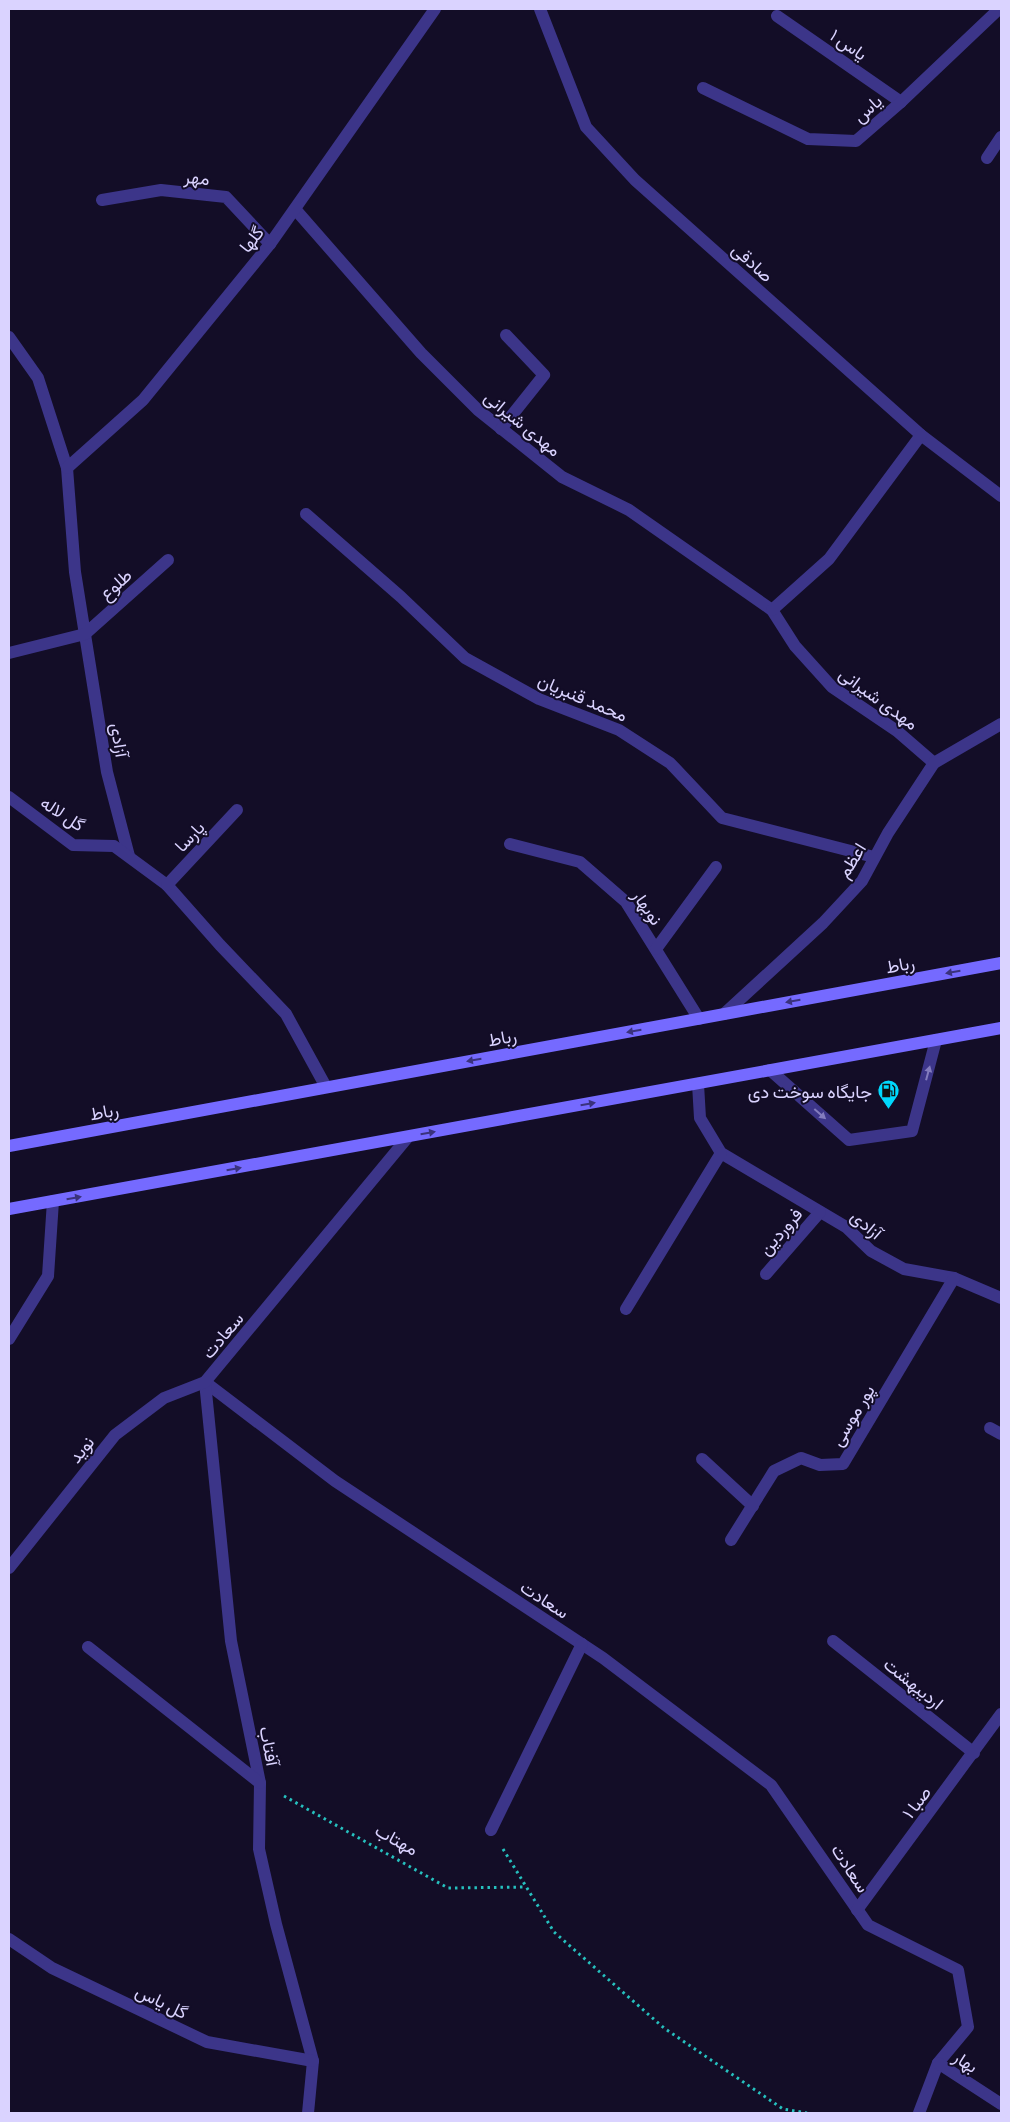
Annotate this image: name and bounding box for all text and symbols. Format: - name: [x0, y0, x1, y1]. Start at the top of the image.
- street label: یاس ۱: [826, 23, 872, 65]
- street label: یاس: [847, 89, 887, 127]
- street label: مهر: [182, 164, 211, 190]
- street label: گلها: [233, 221, 269, 257]
- street label: صادقی: [727, 237, 779, 287]
- street label: مهدی شیرانی: [480, 385, 566, 461]
- street label: طلوع: [93, 563, 137, 606]
- street label: مهدی شیرانی: [835, 661, 923, 735]
- street label: محمد قنبریان: [534, 667, 632, 727]
- street label: آزادی: [105, 721, 135, 761]
- street label: گل لاله: [36, 790, 90, 836]
- street label: پارسا: [169, 815, 210, 857]
- street label: اعظم: [831, 838, 872, 883]
- street label: نوبهار: [627, 884, 669, 930]
- street label: رباط: [884, 950, 916, 978]
- one-way arrow: [945, 968, 961, 976]
- one-way arrow: [786, 997, 801, 1005]
- street label: رباط: [486, 1023, 518, 1051]
- one-way arrow: [625, 1027, 641, 1035]
- one-way arrow: [466, 1056, 482, 1064]
- one-way arrow: [924, 1065, 932, 1080]
- place label: جایگاه سوخت دی: [748, 1079, 872, 1103]
- fuel station icon: جایگاه سوخت دی: [876, 1079, 900, 1110]
- street label: رباط: [88, 1097, 120, 1125]
- one-way arrow: [580, 1099, 596, 1107]
- one-way arrow: [814, 1108, 826, 1120]
- one-way arrow: [421, 1129, 437, 1137]
- one-way arrow: [226, 1164, 242, 1172]
- one-way arrow: [66, 1193, 82, 1201]
- street label: فروردین: [753, 1202, 807, 1260]
- street label: آزادی: [846, 1204, 889, 1245]
- street label: سعادت: [196, 1307, 248, 1363]
- street label: پور موسی: [824, 1380, 881, 1451]
- street label: نوید: [63, 1430, 99, 1468]
- street label: سعادت: [516, 1574, 574, 1624]
- street label: اردیبهشت: [879, 1652, 949, 1714]
- street label: آفتاب: [254, 1724, 286, 1770]
- street label: صبا ۱: [896, 1781, 936, 1823]
- street label: مهتاب: [371, 1817, 423, 1861]
- street label: سعادت: [826, 1839, 876, 1897]
- street label: گل یاس: [132, 1978, 192, 2024]
- street label: بهار: [948, 2044, 983, 2078]

